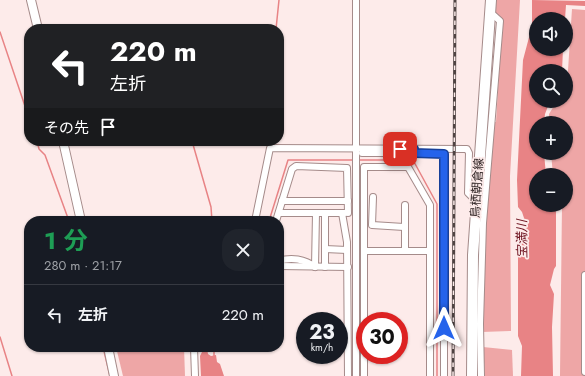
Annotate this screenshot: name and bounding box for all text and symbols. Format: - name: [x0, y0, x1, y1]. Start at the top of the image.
- map controls: [529, 12, 573, 212]
- button: sound: [529, 12, 573, 56]
- text: 220 m: [110, 31, 197, 72]
- icon: left: [44, 40, 96, 92]
- button: search: [529, 64, 573, 108]
- text: 左折: [110, 71, 146, 97]
- icon: arrive: [97, 116, 119, 138]
- button: +: [529, 116, 573, 160]
- text: その先: [44, 117, 89, 139]
- pin: [383, 132, 417, 166]
- icon: arrive: [389, 138, 411, 160]
- street label: 鳥栖朝倉線: [466, 157, 488, 219]
- button: −: [529, 168, 573, 212]
- water label: 宝満川: [512, 217, 532, 259]
- text: 1 分: [44, 223, 87, 258]
- button: close: [222, 229, 264, 271]
- text: 280 m · 21:17: [44, 256, 122, 275]
- icon: left: [44, 304, 66, 326]
- text: 左折: [78, 304, 108, 326]
- text: 220 m: [222, 304, 264, 326]
- position arrow: [423, 307, 465, 349]
- speed limit sign: 30: [356, 312, 408, 364]
- text: 23: [309, 318, 335, 347]
- text: km/h: [311, 340, 333, 355]

